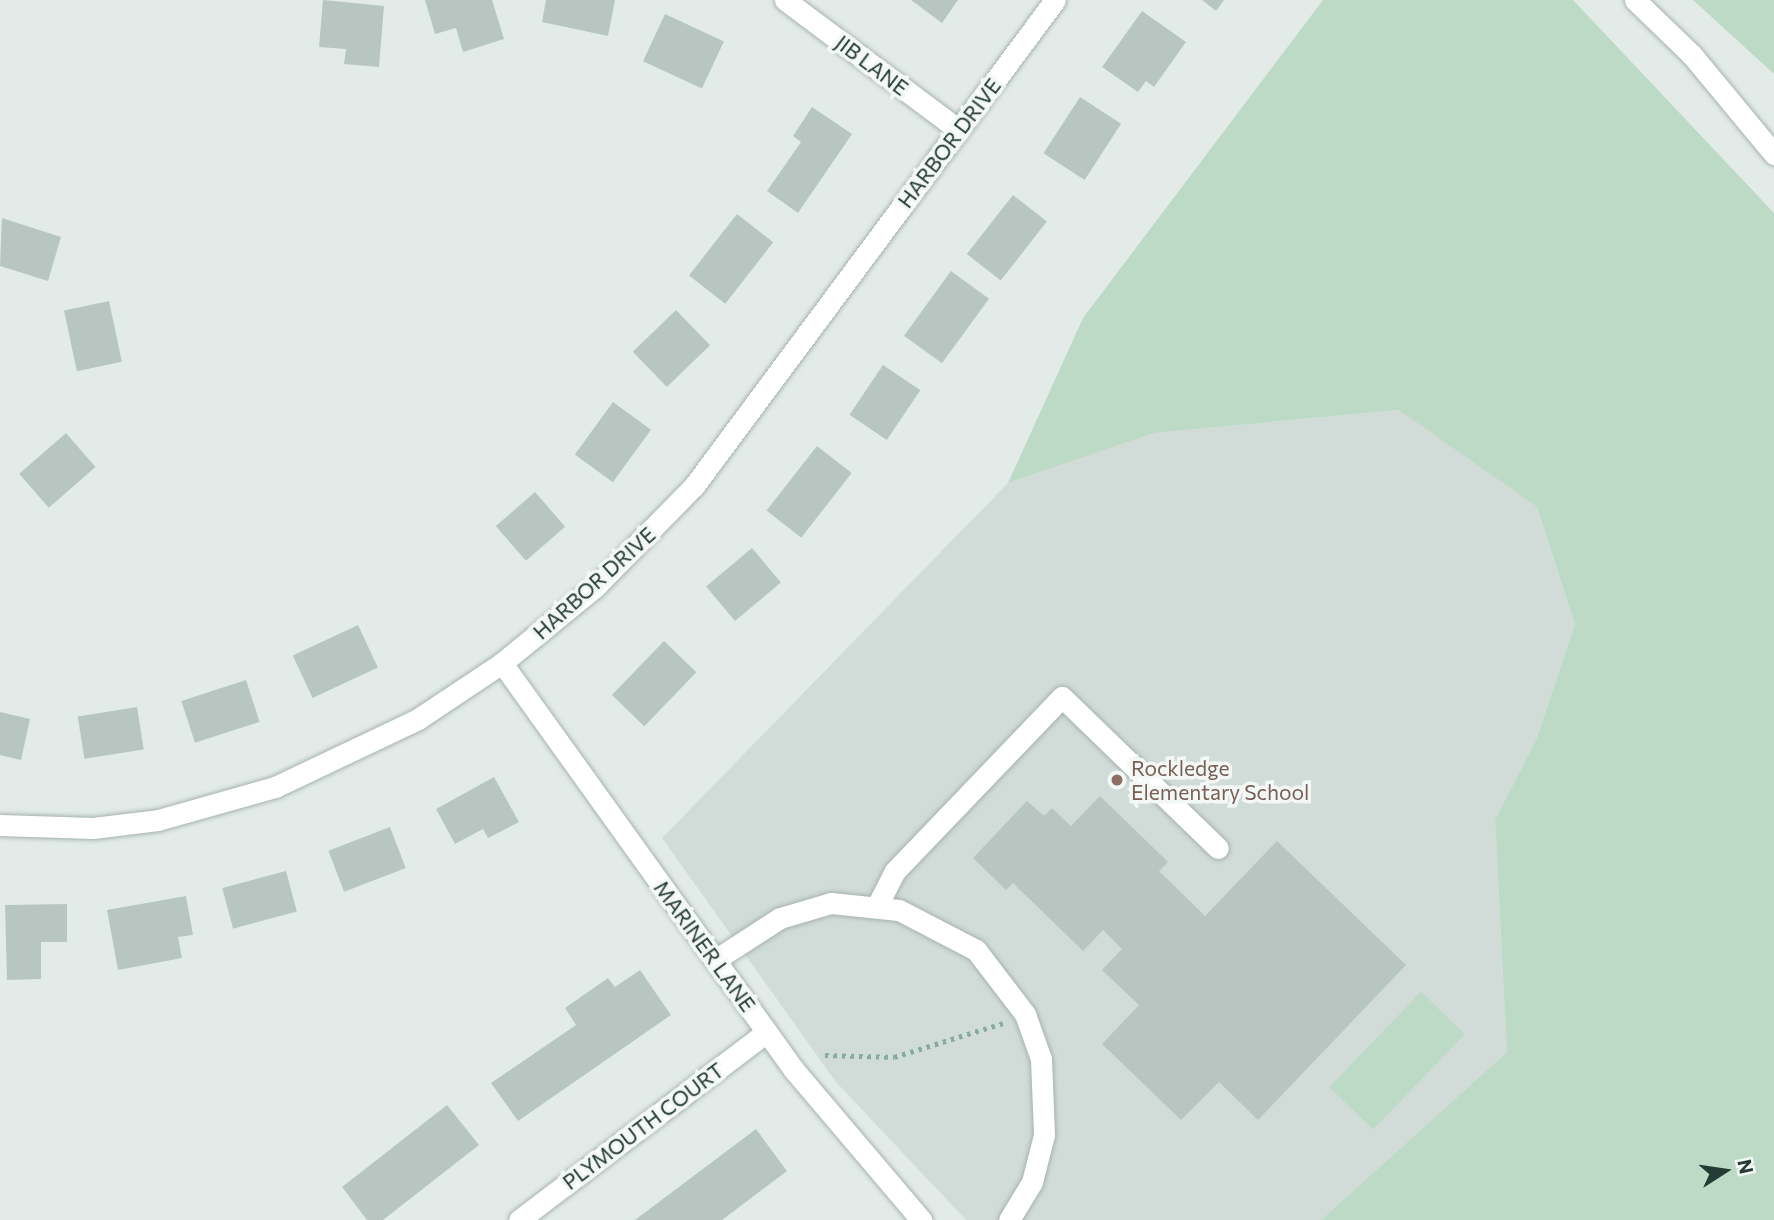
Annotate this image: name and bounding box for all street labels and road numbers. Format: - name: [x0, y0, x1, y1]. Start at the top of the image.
- street label: JIB LANE: [831, 30, 913, 100]
- street label: HARBOR DRIVE: [892, 73, 1006, 213]
- street label: HARBOR DRIVE: [528, 522, 660, 644]
- street label: MARINER LANE: [649, 876, 761, 1016]
- street label: PLYMOUTH COURT: [558, 1057, 728, 1195]

